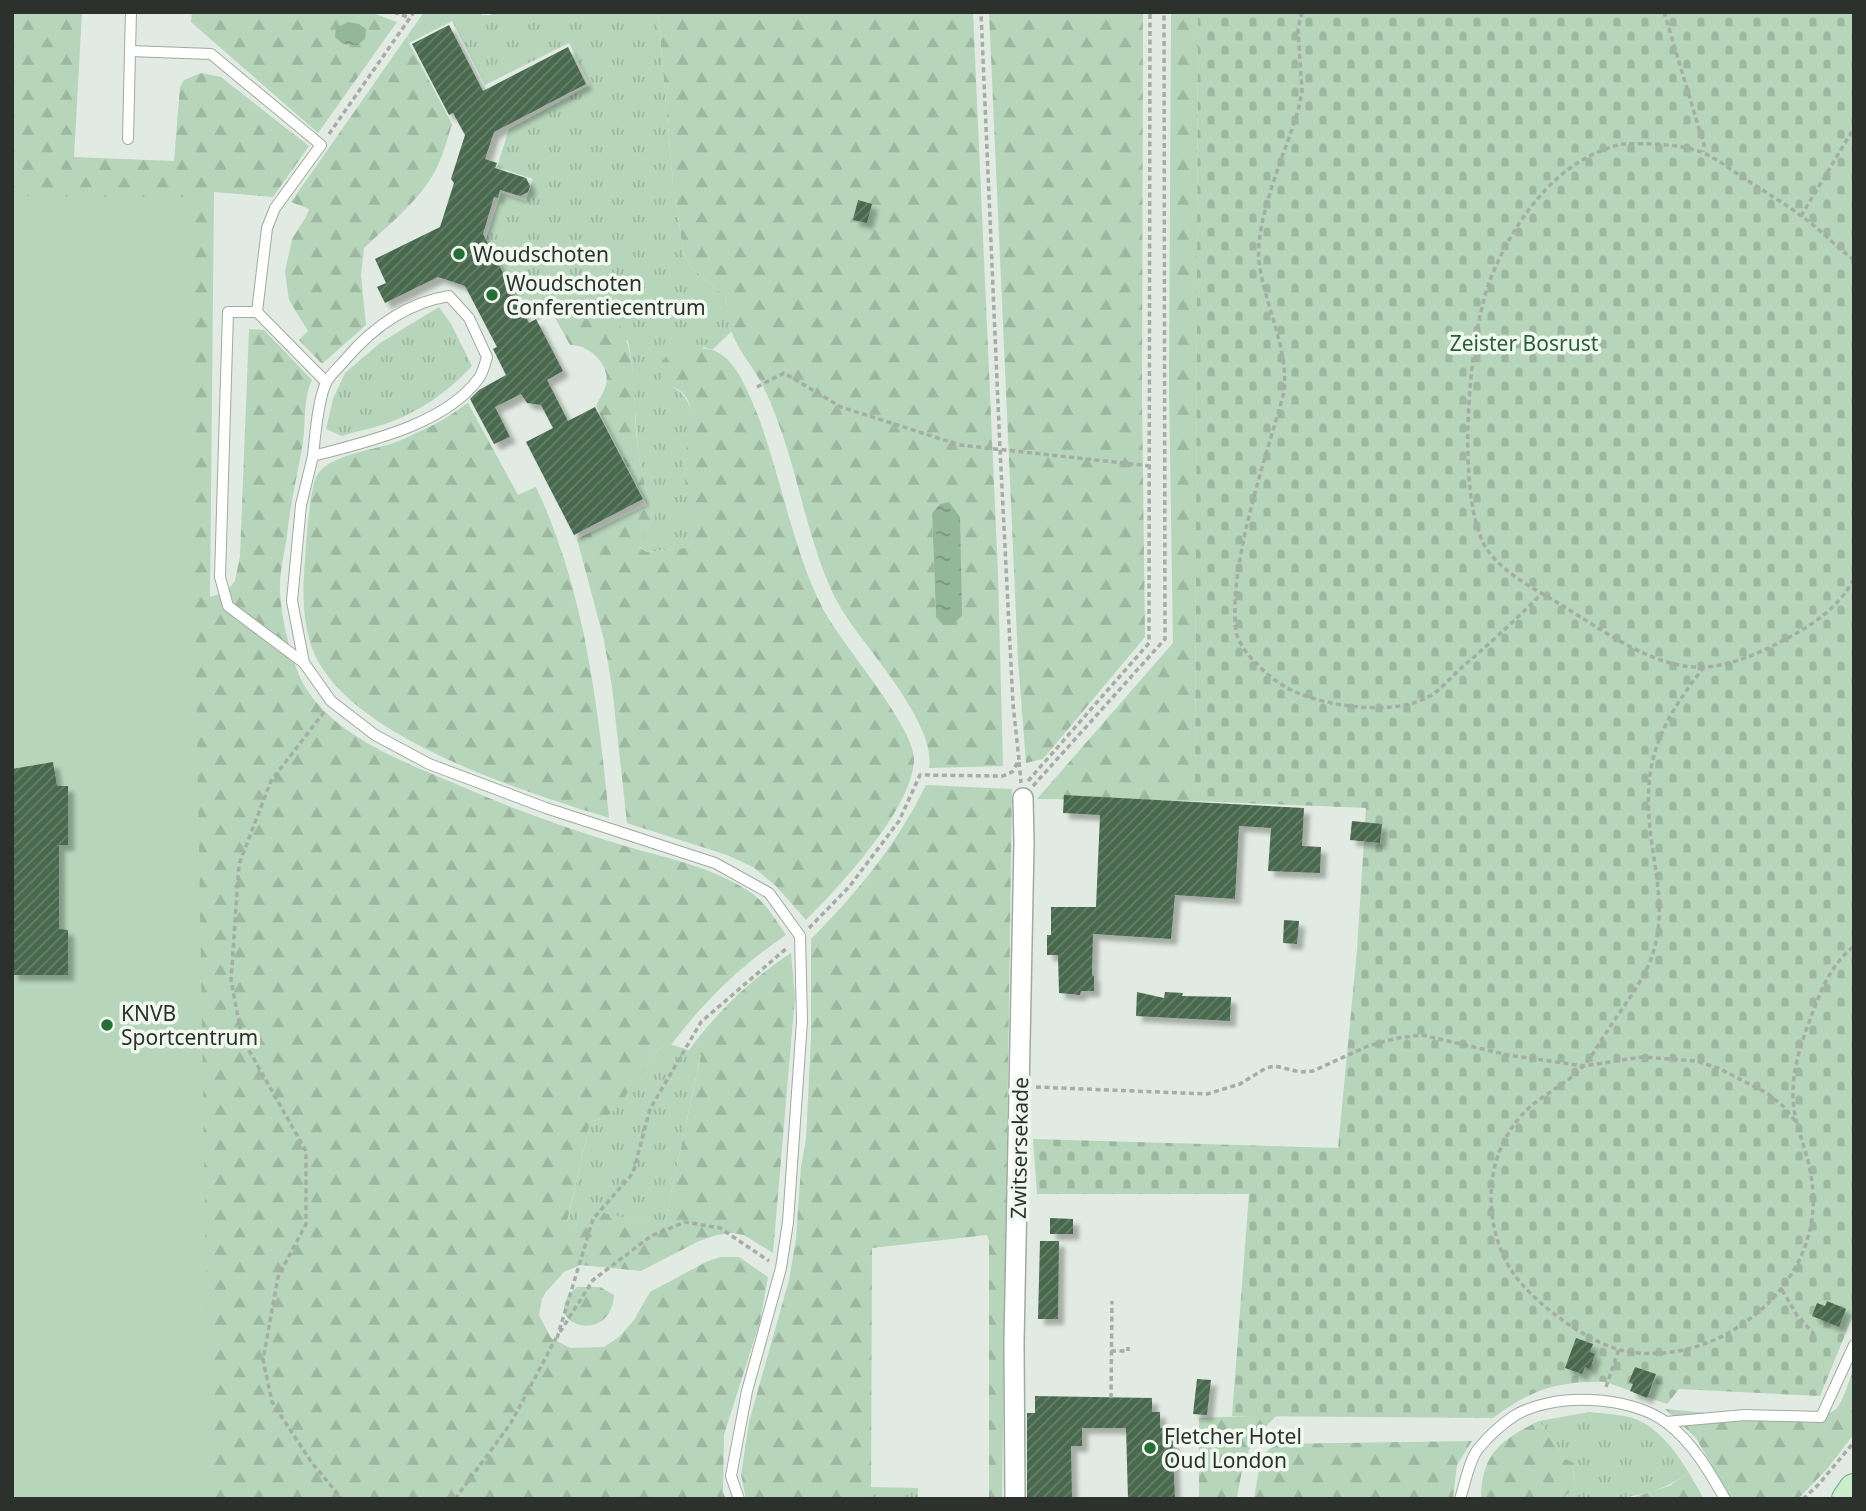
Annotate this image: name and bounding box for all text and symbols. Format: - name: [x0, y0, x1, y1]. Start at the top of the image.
- place label: Woudschoten: [473, 240, 609, 268]
- marker: Woudschoten: [451, 246, 467, 262]
- place label: Woudschoten Conferentiecentrum: [506, 269, 706, 321]
- marker: Woudschoten Conferentiecentrum: [484, 287, 500, 303]
- park label: Zeister Bosrust: [1450, 329, 1599, 357]
- place label: KNVB Sportcentrum: [121, 999, 258, 1051]
- marker: KNVB Sportcentrum: [99, 1017, 115, 1033]
- street label: Zwitsersekade: [1004, 1077, 1034, 1219]
- place label: Fletcher Hotel Oud London: [1164, 1422, 1302, 1474]
- marker: Fletcher Hotel Oud London: [1142, 1440, 1158, 1456]

